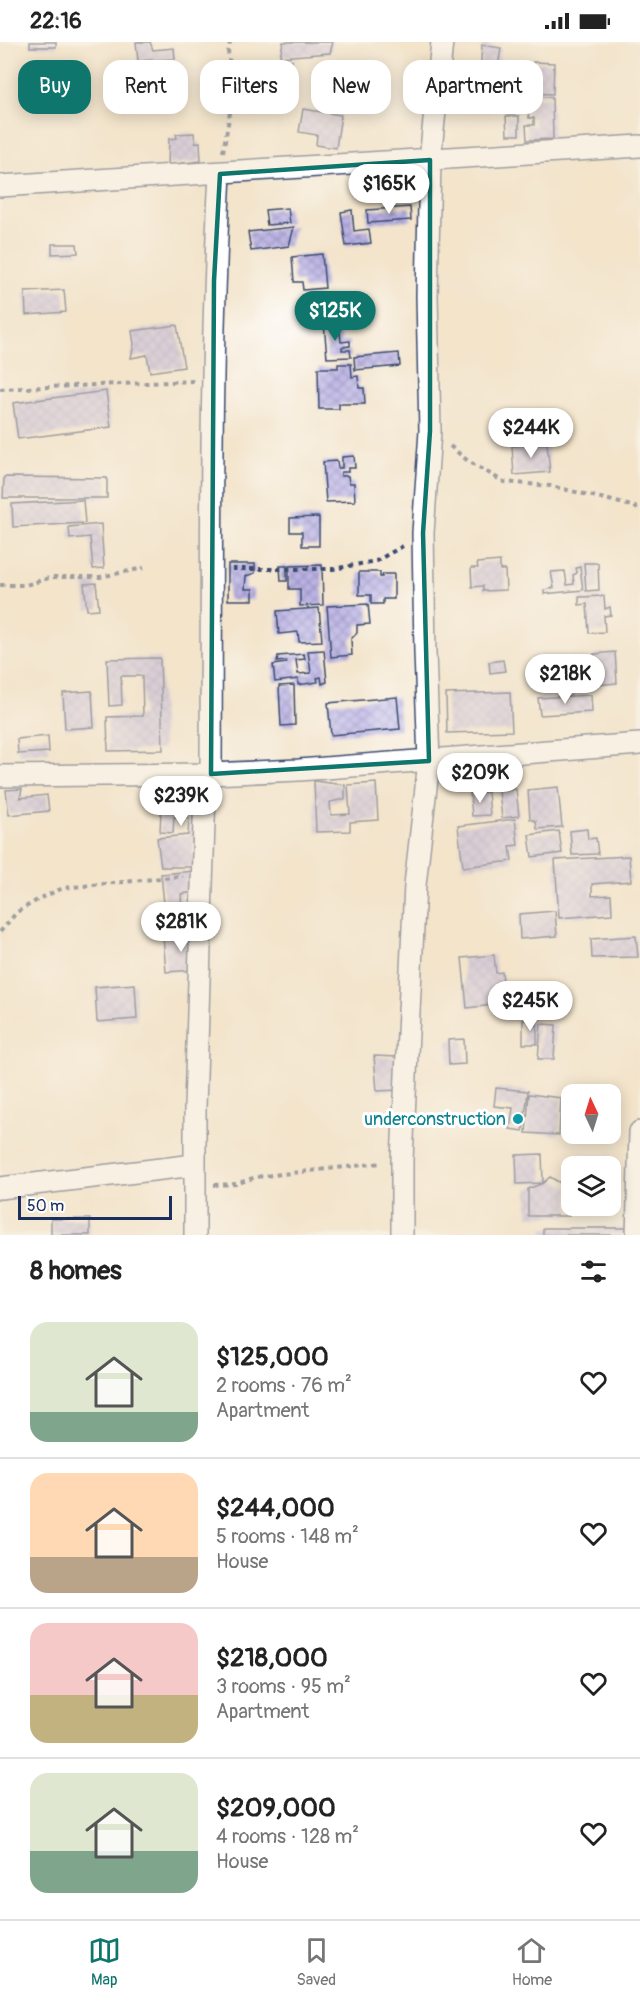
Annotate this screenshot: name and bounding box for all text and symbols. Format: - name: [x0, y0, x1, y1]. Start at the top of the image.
- text: 22:16: [30, 7, 82, 35]
- chip: Buy: [18, 60, 91, 114]
- chip: Rent: [103, 60, 188, 114]
- chip: Filters: [200, 60, 299, 114]
- chip: New: [311, 60, 391, 114]
- chip: Apartment: [403, 60, 543, 114]
- pin: $165K: [347, 164, 431, 215]
- text: $165K: [362, 171, 416, 196]
- pin: $125K: [293, 291, 377, 342]
- text: $125K: [309, 298, 361, 323]
- pin: $244K: [489, 408, 573, 459]
- text: $244K: [502, 415, 560, 440]
- pin: $218K: [523, 654, 607, 705]
- text: $218K: [539, 661, 591, 686]
- pin: $209K: [438, 753, 522, 804]
- text: $209K: [451, 760, 509, 785]
- pin: $239K: [139, 776, 223, 827]
- text: $239K: [154, 783, 208, 808]
- pin: $281K: [139, 902, 223, 953]
- text: $281K: [155, 909, 207, 934]
- pin: $245K: [488, 981, 572, 1032]
- text: $245K: [502, 988, 558, 1013]
- north arrow: [561, 1084, 621, 1144]
- map controls: [561, 1084, 621, 1216]
- place label: underconstruction: [364, 1108, 506, 1131]
- marker: underconstruction: [511, 1112, 525, 1126]
- button: layers: [561, 1156, 621, 1216]
- scale bar: [18, 1193, 172, 1220]
- text: 50 m: [27, 1196, 64, 1216]
- text: 8 homes: [30, 1255, 122, 1287]
- icon: filters: [577, 1255, 610, 1288]
- text: $125,000: [216, 1341, 329, 1373]
- icon: home: [78, 1346, 150, 1418]
- icon: heart: [577, 1366, 610, 1399]
- text: 2 rooms · 76 m²: [216, 1373, 352, 1398]
- text: Apartment: [216, 1398, 309, 1423]
- text: $244,000: [216, 1492, 335, 1524]
- icon: home: [78, 1497, 150, 1569]
- icon: heart: [577, 1517, 610, 1550]
- text: 5 rooms · 148 m²: [216, 1524, 359, 1549]
- text: House: [216, 1549, 268, 1574]
- text: $218,000: [216, 1642, 328, 1674]
- icon: home: [78, 1647, 150, 1719]
- icon: heart: [577, 1667, 610, 1700]
- text: 3 rooms · 95 m²: [216, 1674, 351, 1699]
- text: Apartment: [216, 1699, 309, 1724]
- text: $209,000: [216, 1792, 336, 1824]
- icon: home: [78, 1797, 150, 1869]
- icon: heart: [577, 1817, 610, 1850]
- text: 4 rooms · 128 m²: [216, 1824, 359, 1849]
- text: House: [216, 1849, 268, 1874]
- tab: Map: [88, 1934, 121, 1990]
- tab: Saved: [296, 1934, 336, 1990]
- tab: Home: [512, 1934, 552, 1990]

